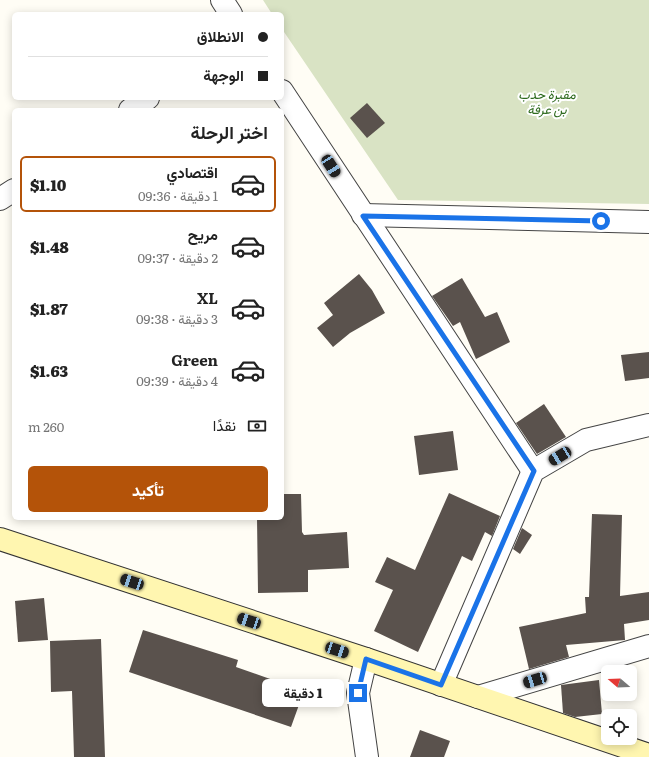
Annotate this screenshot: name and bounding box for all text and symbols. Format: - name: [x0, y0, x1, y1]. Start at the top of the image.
- text: الانطلاق: [197, 24, 244, 47]
- text: الوجهة: [203, 63, 244, 86]
- park label: مقبرة حدب بن عرفة: [518, 84, 576, 118]
- text: اختر الرحلة: [191, 118, 268, 145]
- car: [319, 153, 343, 179]
- text: اقتصادي: [166, 160, 218, 183]
- icon: car: [230, 166, 266, 202]
- text: $1.10: [30, 173, 66, 196]
- text: 1 دقيقة · 09:36: [138, 186, 218, 205]
- route start: [592, 212, 610, 230]
- text: مريح: [188, 222, 218, 245]
- icon: car: [230, 228, 266, 264]
- text: $1.48: [30, 235, 69, 258]
- text: 2 دقيقة · 09:37: [137, 248, 218, 267]
- text: XL: [197, 286, 218, 309]
- icon: car: [230, 290, 266, 326]
- text: $1.87: [30, 297, 68, 320]
- text: 3 دقيقة · 09:38: [136, 309, 218, 328]
- text: Green: [171, 348, 218, 371]
- icon: car: [230, 352, 266, 388]
- text: $1.63: [30, 359, 68, 382]
- text: 4 دقيقة · 09:39: [136, 371, 218, 390]
- text: نقدًا: [213, 413, 236, 436]
- icon: cash: [246, 415, 268, 437]
- text: 260 m: [28, 417, 64, 436]
- car: [547, 445, 573, 467]
- button: تأكيد: [28, 466, 268, 512]
- car: [119, 573, 145, 591]
- car: [236, 612, 262, 630]
- car: [324, 641, 350, 659]
- north arrow: [601, 665, 637, 701]
- map controls: [601, 665, 637, 745]
- car: [522, 671, 548, 689]
- callout: 1 دقيقة: [262, 679, 344, 707]
- text: 1 دقيقة: [284, 683, 322, 702]
- route end: [349, 684, 367, 702]
- button: locate: [601, 709, 637, 745]

